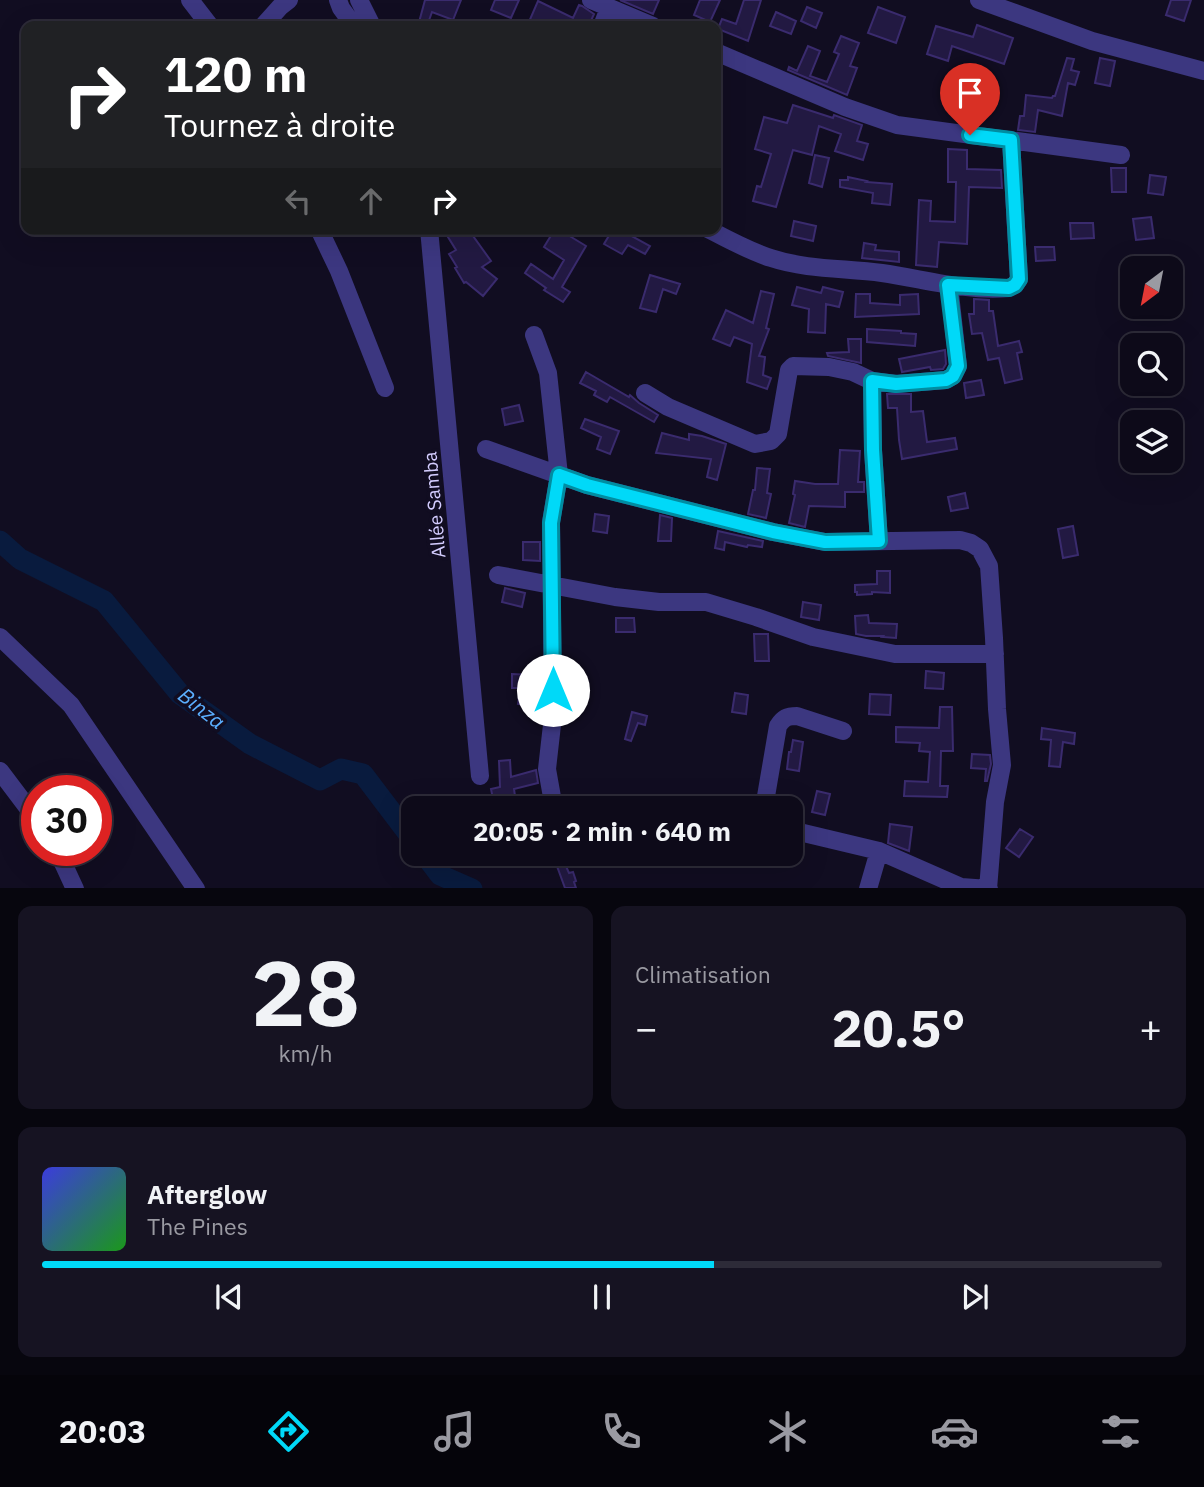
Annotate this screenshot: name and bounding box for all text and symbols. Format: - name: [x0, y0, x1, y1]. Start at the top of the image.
- text: 120 m: [164, 42, 308, 105]
- icon: right: [49, 49, 140, 140]
- pin: [940, 63, 1000, 135]
- icon: arrive: [951, 74, 989, 112]
- text: Tournez à droite: [164, 104, 395, 146]
- icon: left: [279, 182, 317, 220]
- icon: ahead: [352, 182, 390, 220]
- icon: right: [425, 182, 463, 220]
- north arrow: [1120, 256, 1183, 318]
- map controls: [1120, 256, 1183, 473]
- button: search: [1120, 333, 1183, 396]
- button: layers: [1120, 410, 1183, 473]
- street label: Allée Samba: [417, 451, 451, 559]
- position arrow: [516, 653, 590, 727]
- water label: Binza: [173, 681, 231, 735]
- speed limit sign: 30: [21, 775, 112, 866]
- text: 20:05 · 2 min · 640 m: [473, 814, 731, 848]
- text: 28: [251, 933, 360, 1051]
- text: Climatisation: [635, 959, 771, 989]
- text: 20.5°: [831, 994, 966, 1061]
- text: −: [635, 1003, 658, 1052]
- text: +: [1139, 1003, 1162, 1052]
- text: km/h: [278, 1038, 333, 1068]
- text: Afterglow: [147, 1177, 267, 1211]
- text: The Pines: [147, 1211, 248, 1241]
- icon: previous: [210, 1278, 248, 1316]
- icon: pause: [583, 1278, 621, 1316]
- icon: next: [956, 1278, 994, 1316]
- icon: directions: [264, 1407, 313, 1456]
- icon: music: [430, 1407, 479, 1456]
- icon: phone: [597, 1407, 646, 1456]
- icon: climate: [763, 1407, 812, 1456]
- icon: car: [930, 1407, 979, 1456]
- icon: filters: [1096, 1407, 1145, 1456]
- text: 20:03: [59, 1410, 146, 1452]

